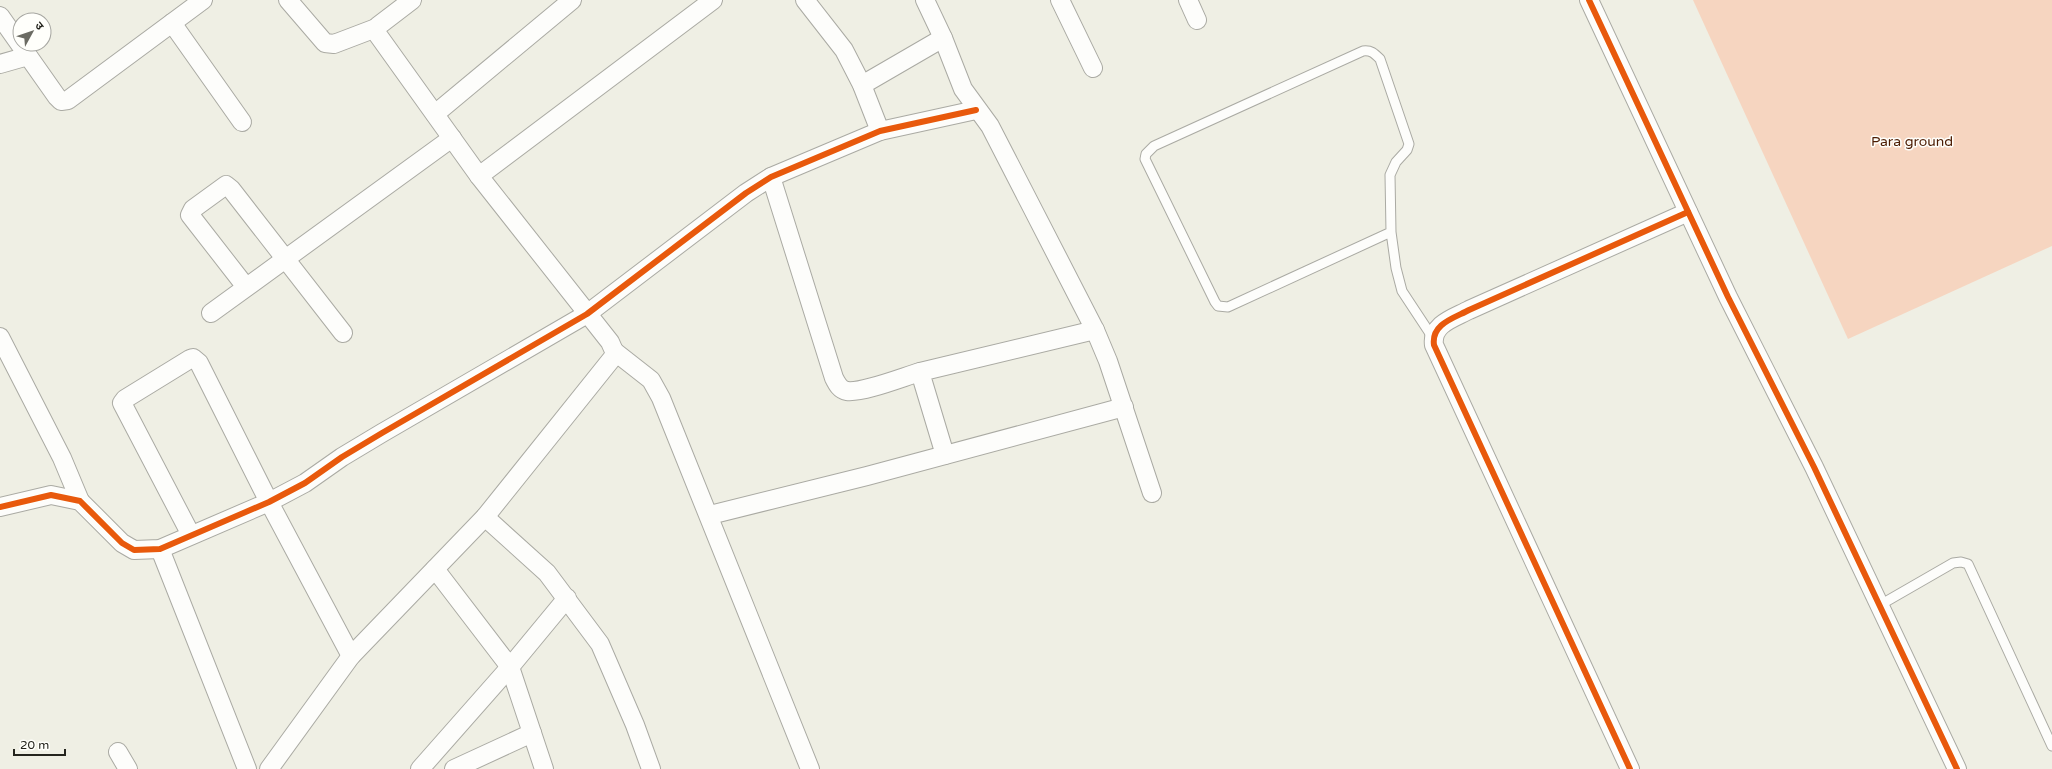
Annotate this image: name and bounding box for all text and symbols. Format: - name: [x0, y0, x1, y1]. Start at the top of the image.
- north arrow: [12, 12, 52, 52]
- text: उ: [32, 19, 47, 33]
- park label: Para ground: [1871, 133, 1953, 150]
- scale bar: [14, 731, 65, 757]
- text: 20 m: [20, 738, 49, 752]

